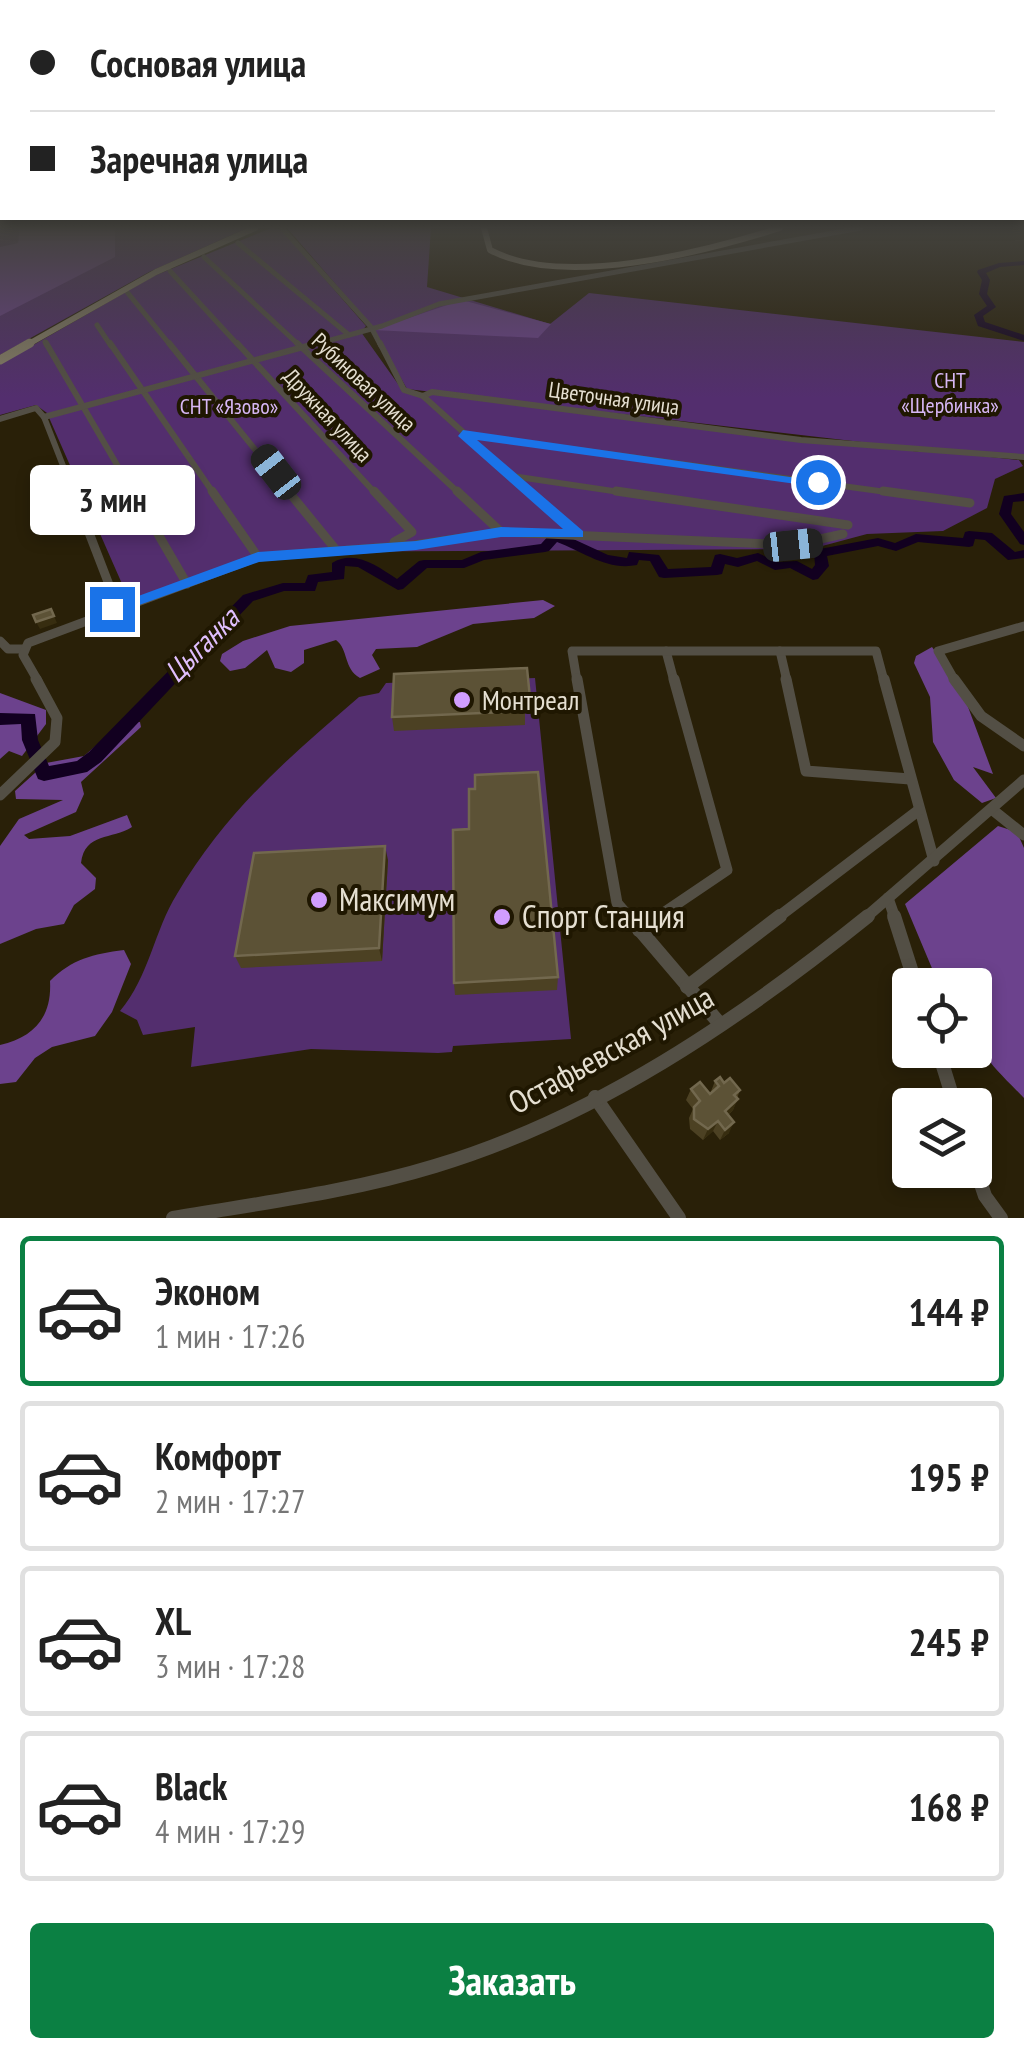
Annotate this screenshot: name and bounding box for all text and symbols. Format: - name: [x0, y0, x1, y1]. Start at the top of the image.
- text: Сосновая улица: [90, 38, 306, 87]
- text: Заречная улица: [90, 134, 308, 183]
- street label: Рубиновая улица: [306, 327, 422, 437]
- street label: Дружная улица: [278, 362, 378, 468]
- park label: СНТ «Щербинка»: [901, 366, 999, 419]
- street label: Цветочная улица: [547, 375, 681, 421]
- park label: СНТ «Язово»: [180, 392, 278, 420]
- car: [246, 439, 306, 505]
- route start: [796, 460, 841, 505]
- callout: 3 мин: [29, 464, 194, 534]
- text: 3 мин: [78, 479, 147, 521]
- car: [762, 527, 824, 563]
- route end: [90, 587, 135, 632]
- water label: Цыганка: [155, 597, 248, 690]
- place label: Монтреал: [482, 681, 579, 718]
- marker: Монтреал: [451, 689, 473, 711]
- place label: Максимум: [339, 878, 455, 920]
- marker: Максимум: [308, 889, 330, 911]
- place label: Спорт Станция: [522, 895, 685, 937]
- marker: Спорт Станция: [491, 906, 513, 928]
- map controls: [892, 968, 992, 1188]
- button: locate: [892, 968, 992, 1068]
- street label: Остафьевская улица: [500, 975, 721, 1123]
- button: layers: [892, 1088, 992, 1188]
- icon: car: [35, 1266, 125, 1356]
- text: Эконом: [155, 1266, 260, 1315]
- text: 144 ₽: [909, 1287, 989, 1336]
- text: 1 мин · 17:26: [155, 1315, 305, 1357]
- icon: car: [35, 1431, 125, 1521]
- text: Комфорт: [155, 1431, 281, 1480]
- text: 195 ₽: [909, 1452, 989, 1501]
- text: 2 мин · 17:27: [155, 1480, 305, 1522]
- icon: car: [35, 1596, 125, 1686]
- text: XL: [155, 1596, 191, 1645]
- text: 245 ₽: [909, 1617, 989, 1666]
- text: 3 мин · 17:28: [155, 1645, 305, 1687]
- icon: car: [35, 1761, 125, 1851]
- text: Black: [155, 1761, 228, 1810]
- text: 168 ₽: [909, 1782, 989, 1831]
- text: 4 мин · 17:29: [155, 1810, 305, 1852]
- button: Заказать: [30, 1923, 994, 2038]

